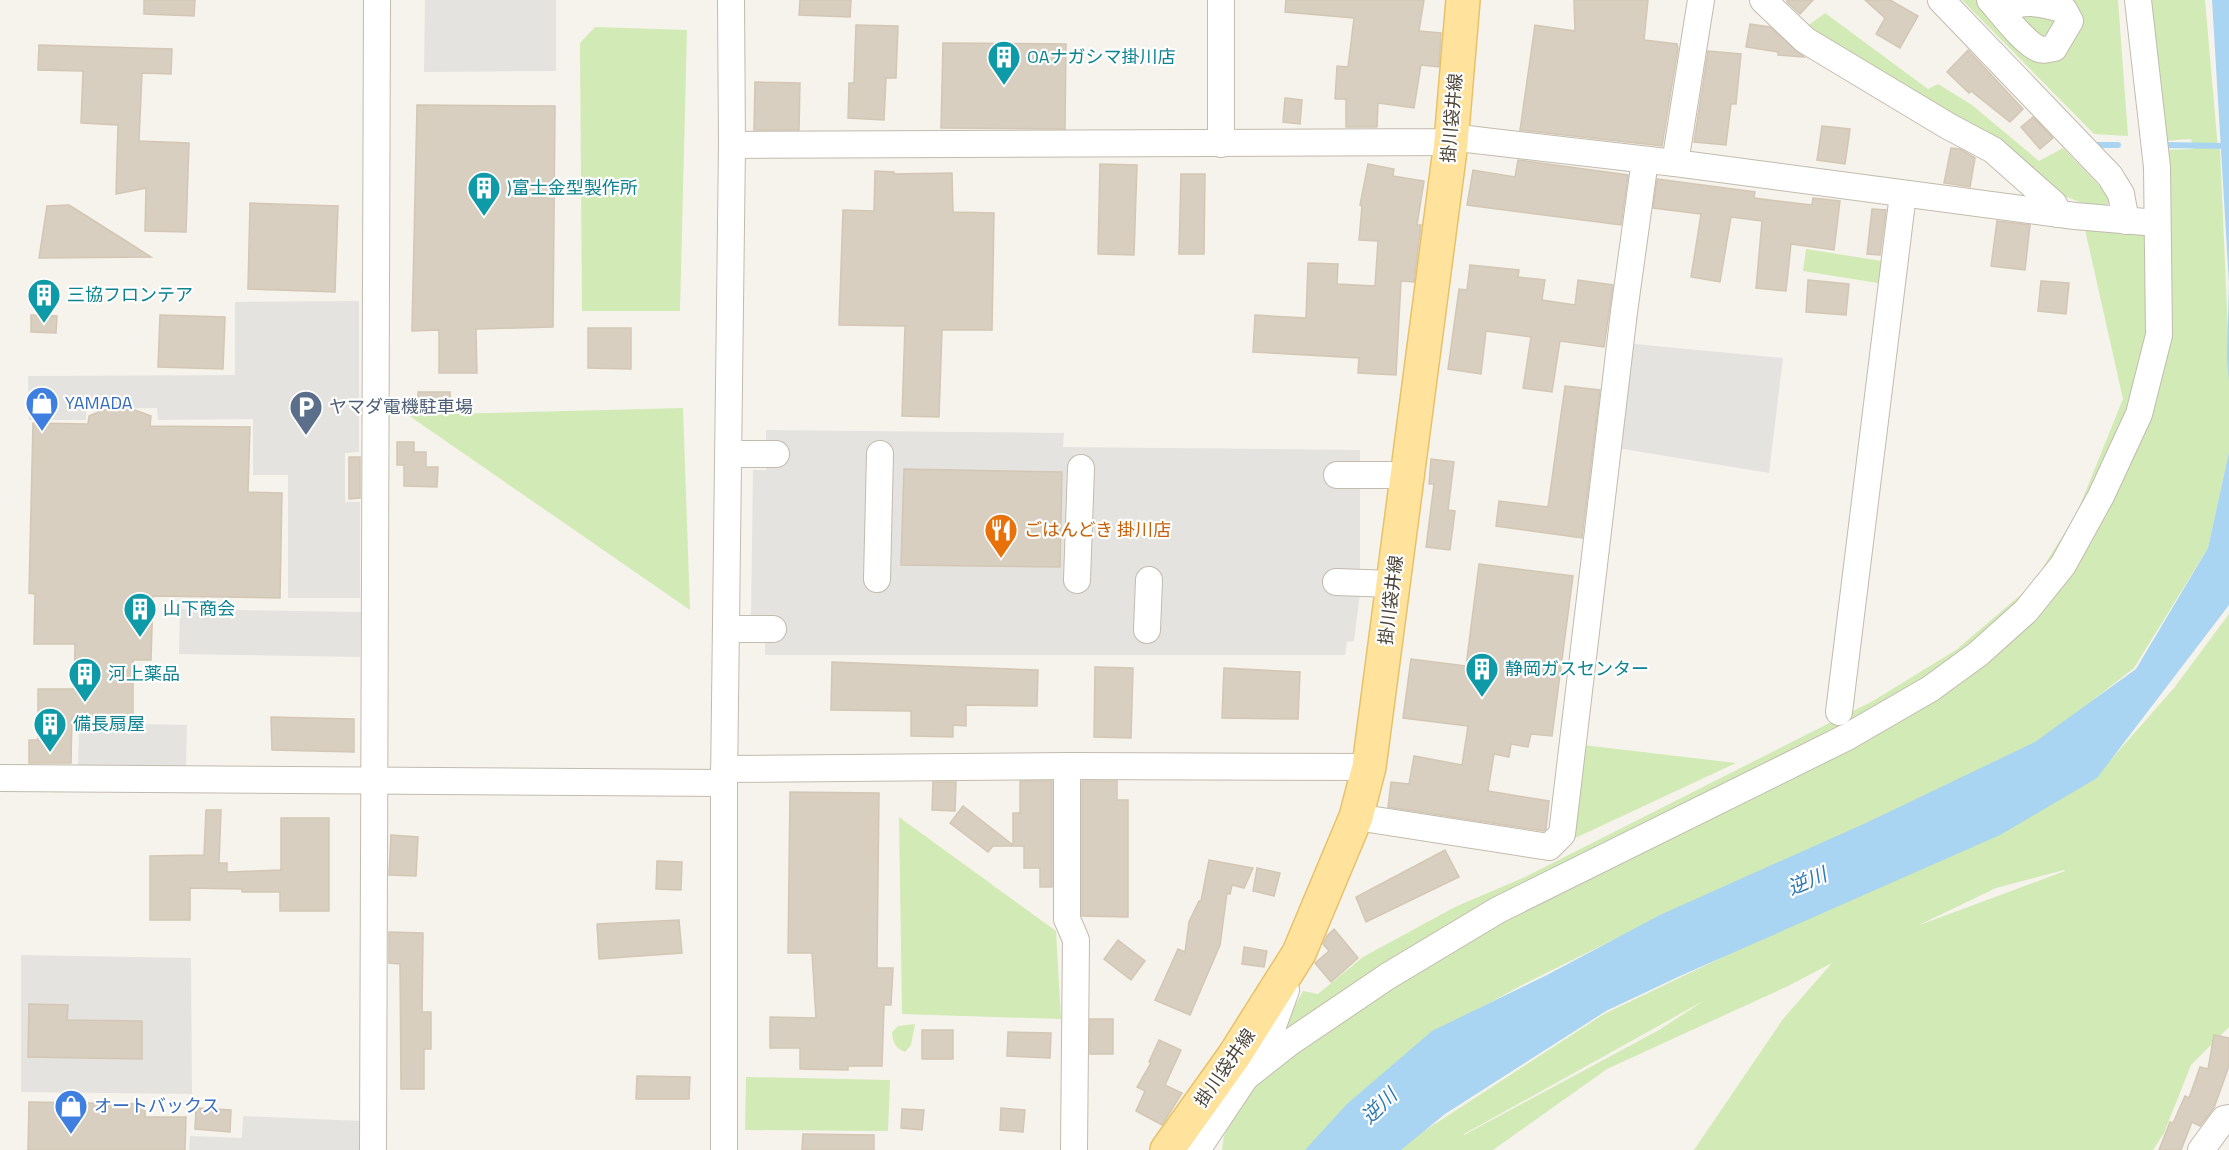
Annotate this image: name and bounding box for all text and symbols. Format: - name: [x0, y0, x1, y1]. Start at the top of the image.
- building icon: OAナガシマ掛川店: [986, 39, 1022, 86]
- place label: OAナガシマ掛川店: [1027, 43, 1175, 70]
- street label: 掛川袋井線: [1434, 72, 1469, 164]
- building icon: )富士金型製作所: [466, 170, 502, 217]
- place label: )富士金型製作所: [507, 174, 638, 201]
- building icon: 三協フロンテア: [26, 277, 62, 324]
- place label: 三協フロンテア: [67, 281, 193, 308]
- shop icon: YAMADA: [24, 385, 60, 432]
- place label: YAMADA: [65, 389, 133, 416]
- parking icon: ヤマダ電機駐車場: [288, 389, 324, 436]
- place label: ヤマダ電機駐車場: [329, 393, 473, 420]
- restaurant icon: ごはんどき 掛川店: [983, 512, 1019, 559]
- place label: ごはんどき 掛川店: [1024, 516, 1171, 543]
- street label: 掛川袋井線: [1372, 554, 1409, 646]
- building icon: 山下商会: [122, 591, 158, 638]
- place label: 山下商会: [163, 595, 235, 622]
- building icon: 静岡ガスセンター: [1464, 651, 1500, 698]
- place label: 静岡ガスセンター: [1505, 655, 1649, 682]
- building icon: 河上薬品: [67, 656, 103, 703]
- place label: 河上薬品: [108, 660, 180, 687]
- building icon: 備長扇屋: [32, 706, 68, 753]
- place label: 備長扇屋: [73, 710, 145, 737]
- water label: 逆川: [1782, 858, 1833, 903]
- street label: 掛川袋井線: [1188, 1023, 1261, 1112]
- water label: 逆川: [1353, 1079, 1405, 1131]
- shop icon: オートバックス: [53, 1088, 89, 1135]
- place label: オートバックス: [94, 1092, 219, 1119]

